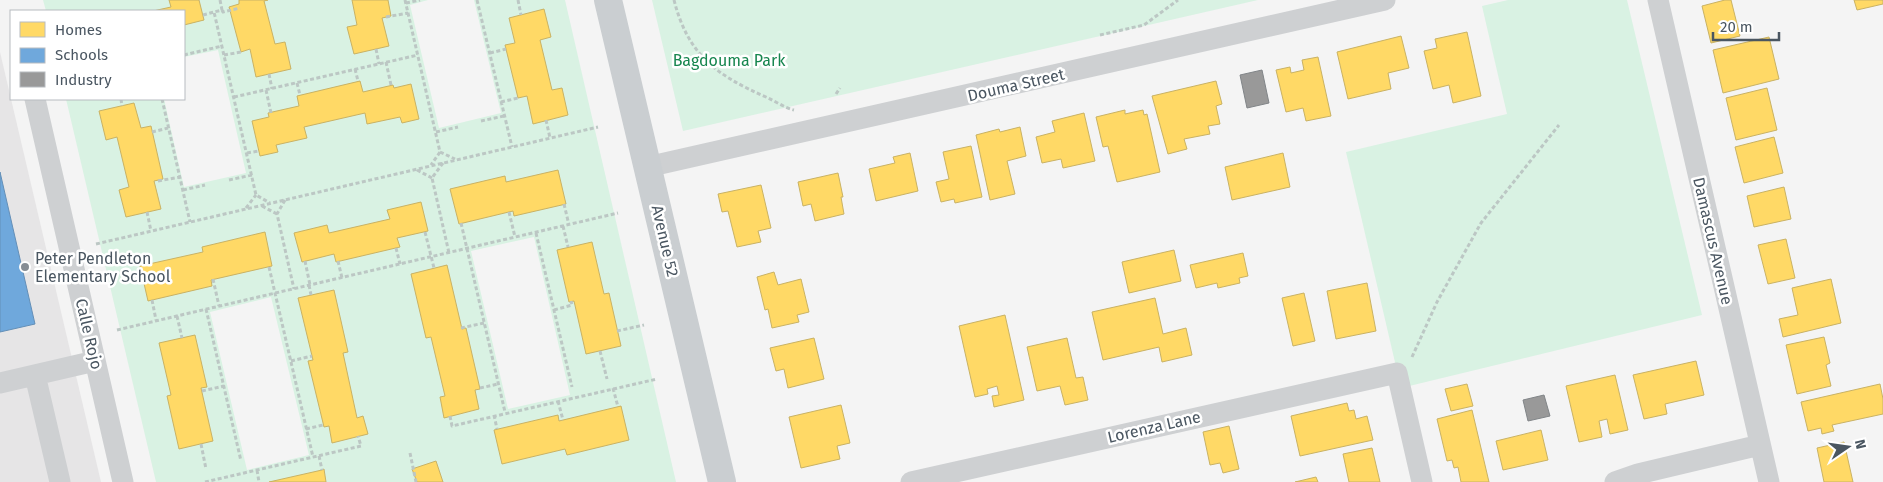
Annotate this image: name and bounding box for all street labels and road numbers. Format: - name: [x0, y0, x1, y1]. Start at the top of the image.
- street label: Douma Street: [966, 65, 1067, 105]
- street label: Damascus Avenue: [1689, 175, 1737, 307]
- street label: Avenue 52: [648, 203, 682, 279]
- street label: Calle Rojo: [72, 297, 106, 371]
- street label: Lorenza Lane: [1106, 407, 1202, 447]

